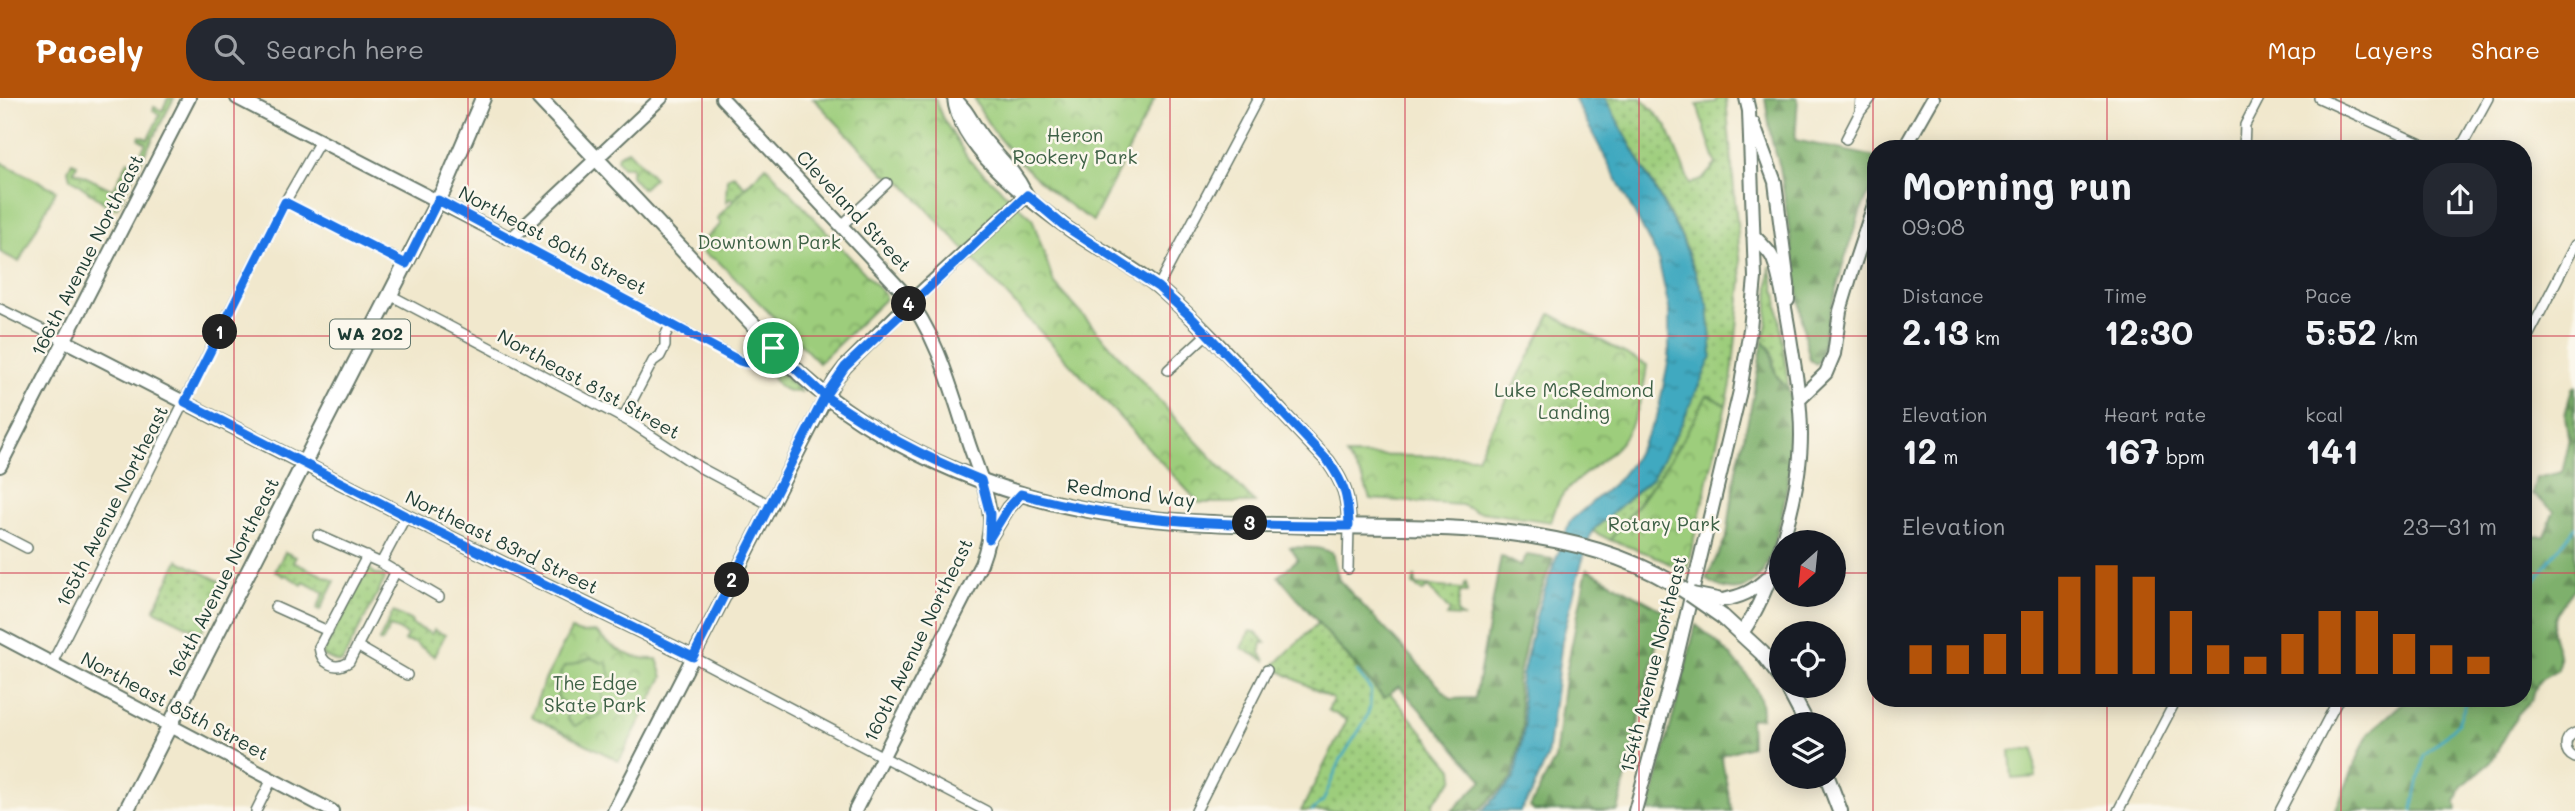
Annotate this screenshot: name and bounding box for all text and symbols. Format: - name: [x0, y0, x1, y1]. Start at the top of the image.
- search box: [186, 18, 676, 81]
- text: Pacely: [35, 28, 144, 71]
- icon: search: [210, 30, 248, 68]
- text: Search here: [266, 32, 424, 66]
- text: Map: [2268, 34, 2316, 65]
- text: Layers: [2354, 34, 2433, 65]
- text: Share: [2471, 34, 2540, 65]
- park label: Heron Rookery Park: [1012, 122, 1138, 169]
- street label: Cleveland Street: [791, 144, 917, 277]
- street label: 166th Avenue Northeast: [25, 150, 148, 360]
- text: Morning run: [1902, 160, 2132, 210]
- button: share: [2423, 163, 2497, 237]
- street label: Northeast 80th Street: [455, 179, 652, 300]
- text: 09:08: [1902, 211, 1965, 241]
- park label: Downtown Park: [697, 229, 841, 254]
- text: Distance: [1902, 283, 1984, 308]
- text: Time: [2104, 283, 2147, 308]
- text: Pace: [2305, 283, 2352, 308]
- pin: 4: [892, 286, 926, 322]
- text: 4: [902, 291, 915, 316]
- text: 2.13: [1902, 308, 1969, 354]
- text: 12:30: [2104, 308, 2193, 354]
- text: 5:52: [2305, 308, 2377, 354]
- pin: 1: [202, 314, 238, 350]
- pin: [743, 318, 803, 378]
- text: 1: [215, 319, 224, 344]
- road number: WA 202: [330, 320, 410, 348]
- street label: Northeast 81st Street: [493, 323, 685, 444]
- text: km: [1969, 325, 2000, 350]
- text: /km: [2377, 325, 2418, 350]
- icon: arrive: [754, 329, 792, 367]
- park label: Luke McRedmond Landing: [1494, 377, 1654, 424]
- street label: 165th Avenue Northeast: [50, 401, 173, 611]
- text: Elevation: [1902, 402, 1987, 427]
- text: Heart rate: [2104, 402, 2206, 427]
- text: kcal: [2305, 402, 2343, 427]
- text: 12: [1902, 427, 1937, 473]
- text: 167: [2104, 427, 2160, 473]
- text: 141: [2305, 427, 2359, 473]
- text: m: [1937, 444, 1958, 469]
- text: bpm: [2160, 444, 2205, 469]
- street label: Redmond Way: [1065, 472, 1197, 513]
- street label: 164th Avenue Northeast: [161, 473, 284, 683]
- street label: Northeast 83rd Street: [401, 484, 603, 599]
- pin: 3: [1232, 506, 1268, 540]
- text: 3: [1244, 510, 1255, 535]
- park label: Rotary Park: [1608, 511, 1720, 536]
- text: Elevation: [1902, 511, 2005, 541]
- text: 23–31 m: [2402, 511, 2497, 541]
- north arrow: [1769, 530, 1846, 607]
- map controls: [1769, 530, 1846, 789]
- street label: 160th Avenue Northeast: [857, 534, 978, 746]
- street label: 154th Avenue Northeast: [1613, 553, 1692, 775]
- pin: 2: [714, 562, 750, 598]
- text: 2: [726, 567, 737, 592]
- button: locate: [1769, 621, 1846, 698]
- street label: Northeast 85th Street: [77, 645, 274, 766]
- park label: The Edge Skate Park: [544, 670, 646, 717]
- button: layers: [1769, 712, 1846, 789]

